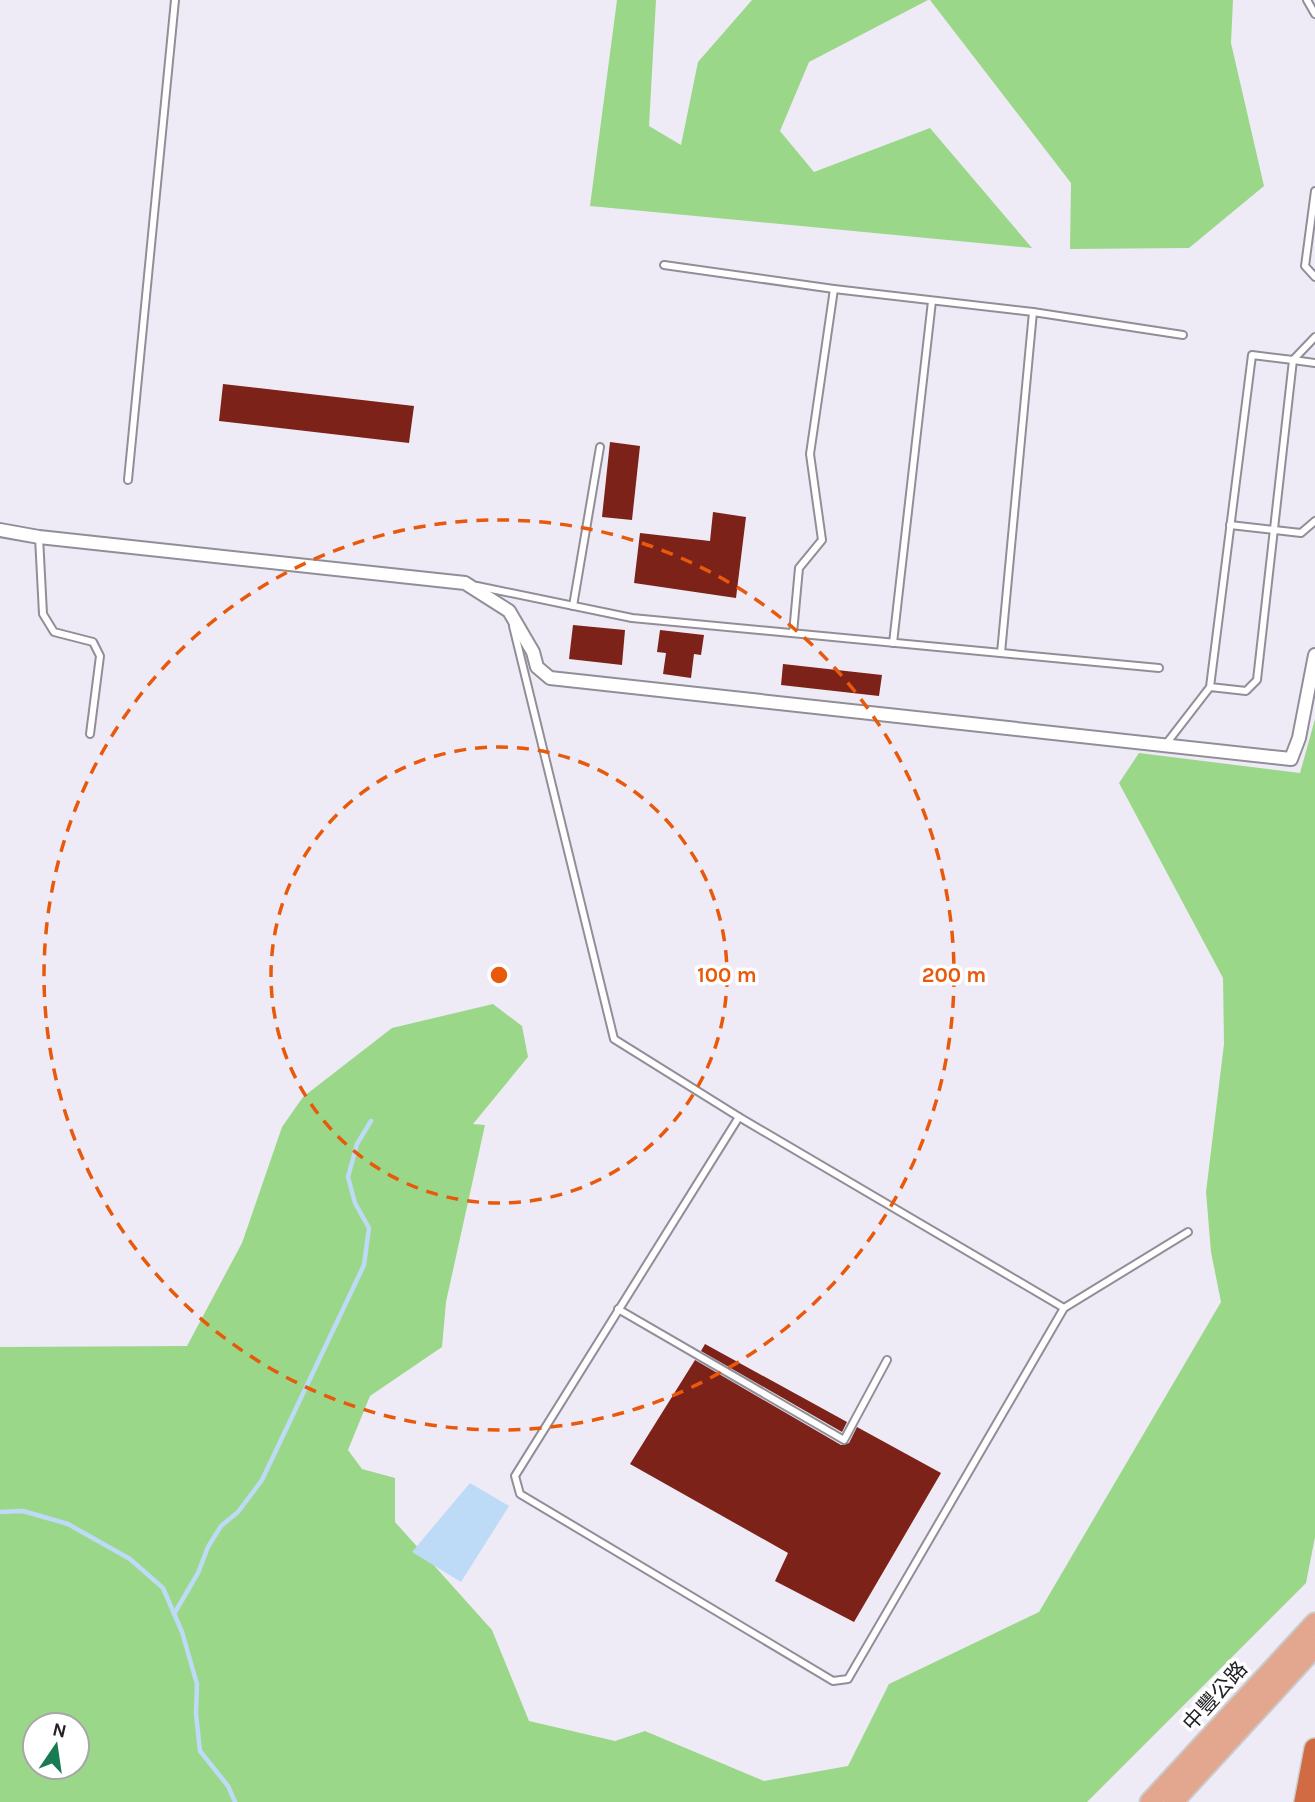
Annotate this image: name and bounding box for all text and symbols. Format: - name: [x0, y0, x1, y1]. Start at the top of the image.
- centre of rings: [487, 963, 511, 987]
- text: 100 m: [697, 963, 757, 987]
- text: 200 m: [922, 963, 986, 987]
- street label: 中豐公路: [1178, 1657, 1252, 1735]
- north arrow: [21, 1711, 91, 1781]
- text: N: [50, 1718, 69, 1743]

